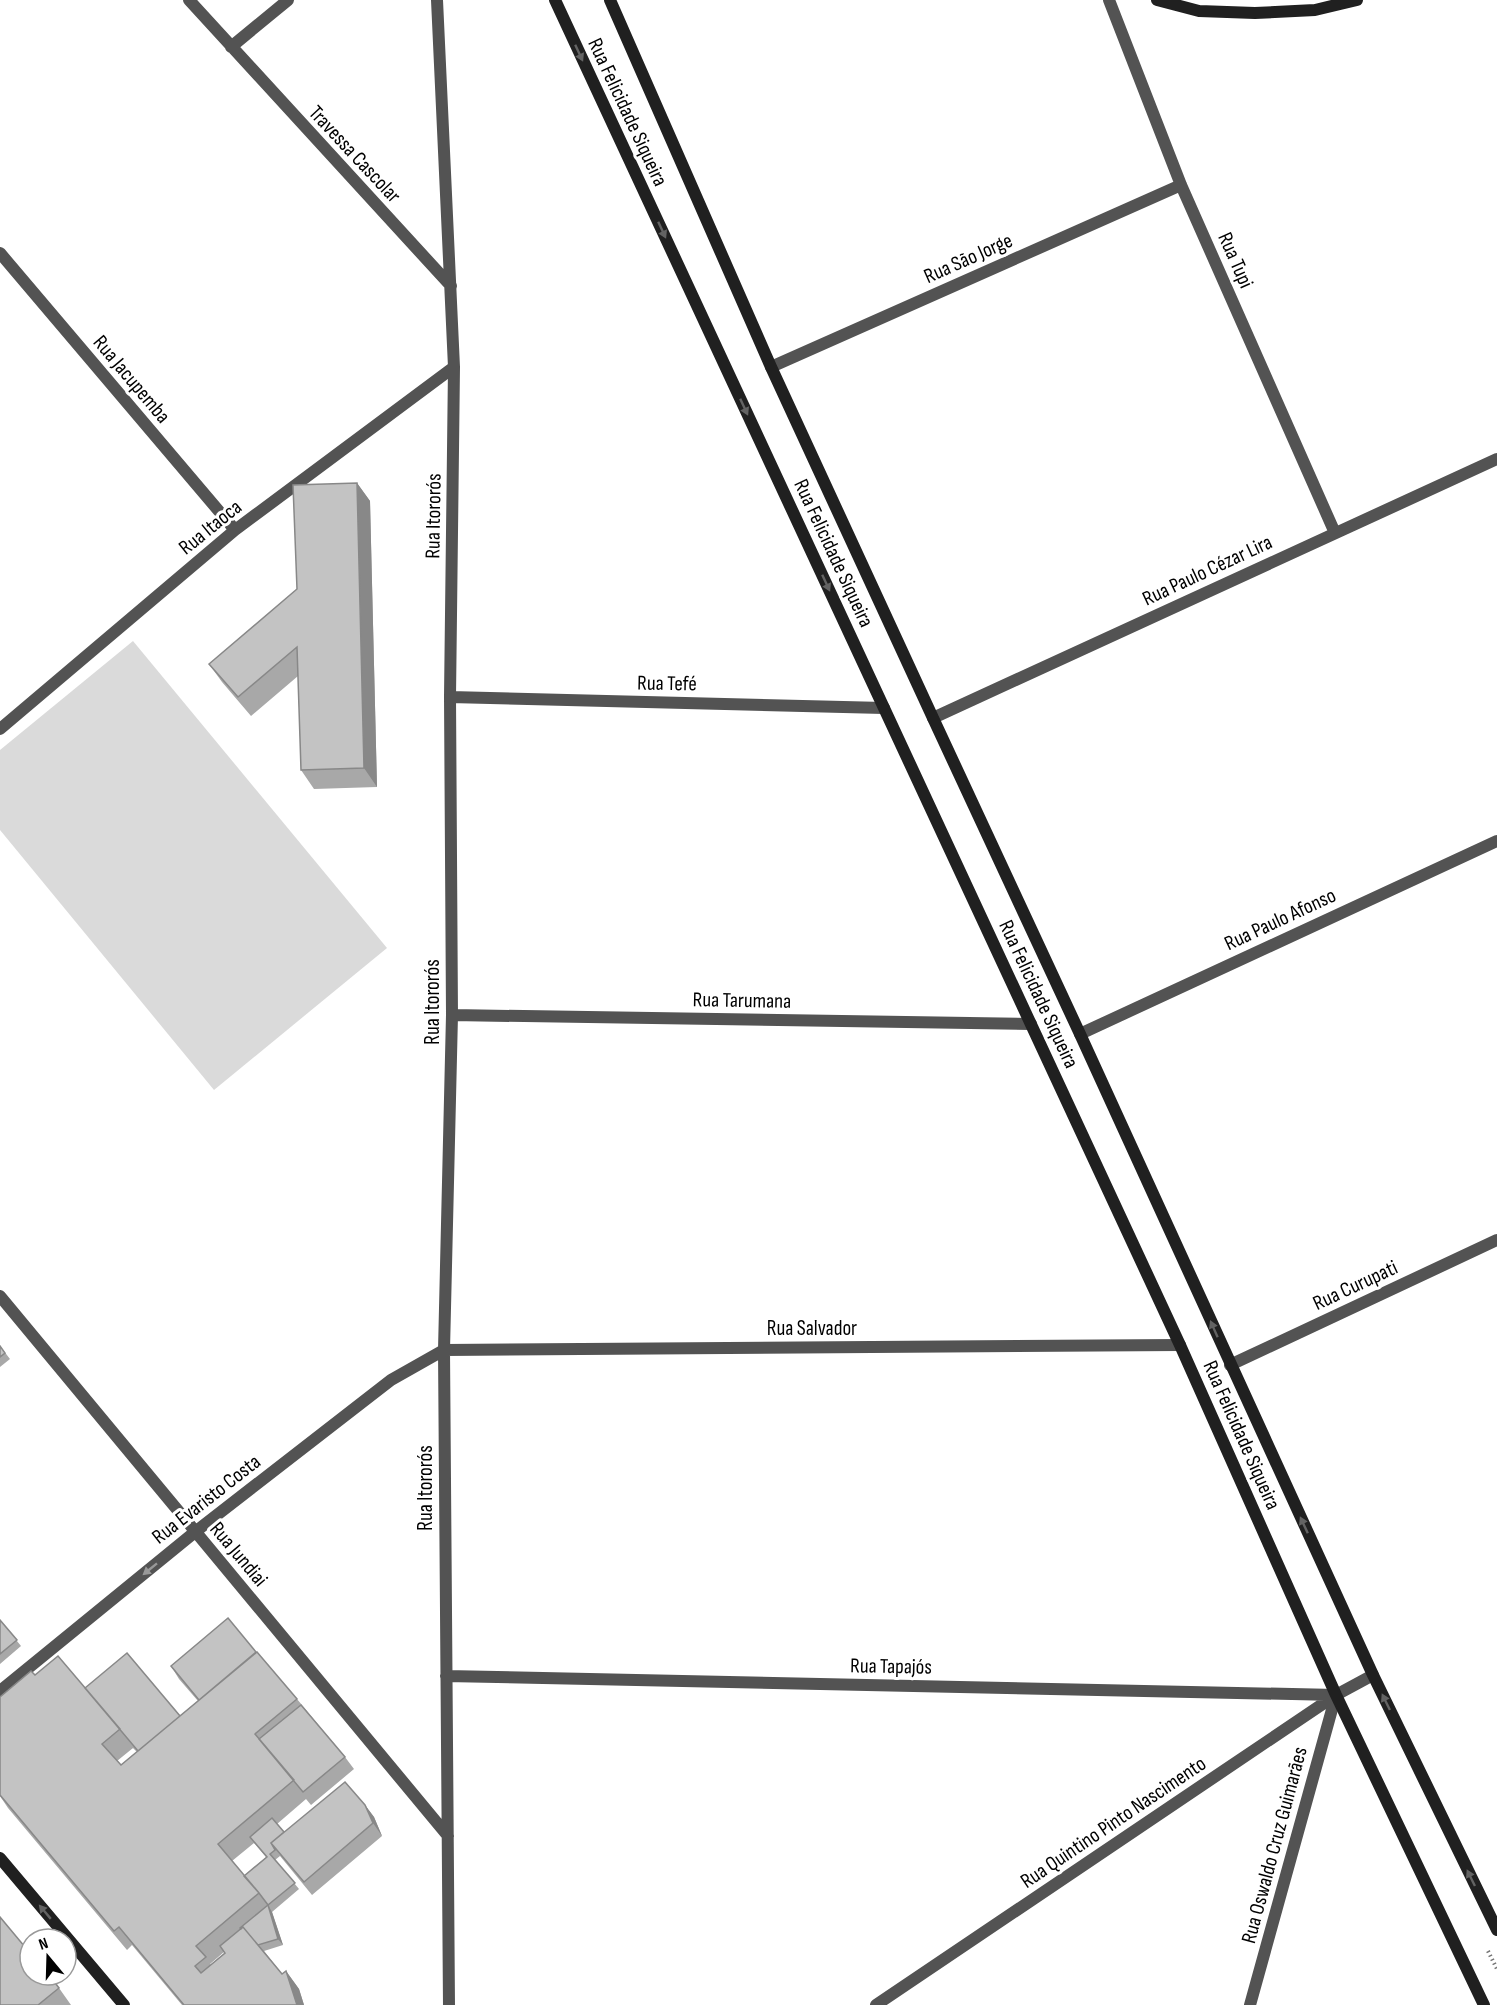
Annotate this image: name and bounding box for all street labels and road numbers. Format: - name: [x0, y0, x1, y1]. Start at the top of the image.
- street label: Rua Felicidade Siqueira: [582, 34, 673, 190]
- street label: Travessa Cascolar: [303, 101, 406, 208]
- street label: Rua São Jorge: [920, 228, 1016, 289]
- street label: Rua Tupi: [1212, 228, 1259, 292]
- street label: Rua Jacupemba: [88, 330, 176, 428]
- street label: Rua Itororós: [420, 473, 447, 559]
- street label: Rua Felicidade Siqueira: [788, 475, 879, 631]
- street label: Rua Itaoca: [174, 495, 247, 560]
- street label: Rua Paulo Cézar Lira: [1138, 529, 1276, 611]
- street label: Rua Tefé: [637, 670, 697, 697]
- street label: Rua Paulo Afonso: [1221, 883, 1340, 956]
- street label: Rua Felicidade Siqueira: [993, 916, 1084, 1072]
- street label: Rua Itororós: [420, 959, 445, 1045]
- street label: Rua Tarumana: [692, 987, 791, 1014]
- street label: Rua Curupati: [1309, 1255, 1402, 1316]
- street label: Rua Salvador: [767, 1316, 857, 1341]
- street label: Rua Felicidade Siqueira: [1197, 1357, 1286, 1514]
- street label: Rua Itororós: [413, 1445, 438, 1531]
- street label: Rua Evaristo Costa: [147, 1449, 266, 1550]
- street label: Rua Jundiai: [204, 1517, 273, 1592]
- street label: Rua Tapajós: [850, 1653, 932, 1680]
- street label: Rua Oswaldo Cruz Guimarães: [1236, 1744, 1313, 1946]
- street label: Rua Quintino Pinto Nascimento: [1016, 1751, 1211, 1894]

